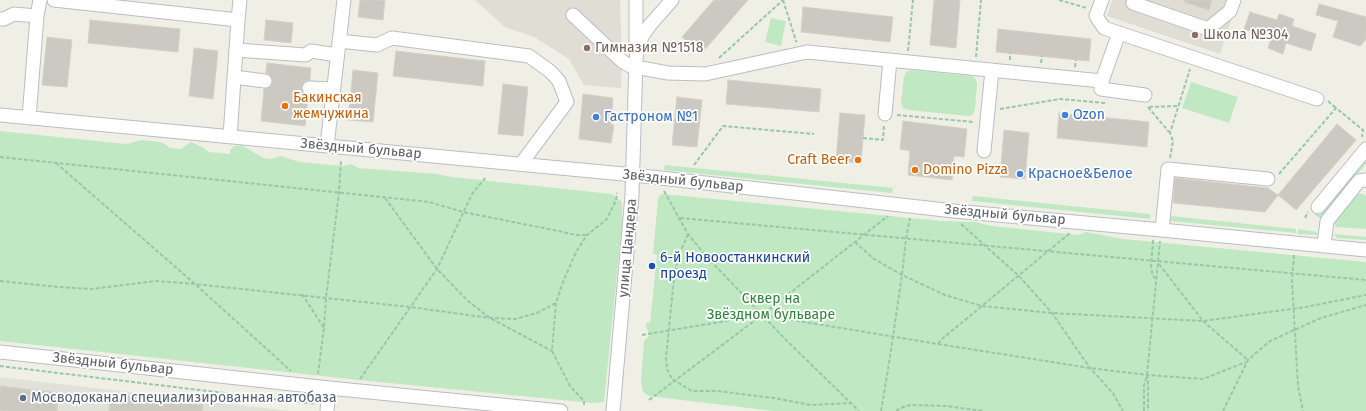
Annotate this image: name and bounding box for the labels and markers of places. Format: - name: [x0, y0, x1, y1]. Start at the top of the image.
- place label: Школа №304: [1203, 27, 1288, 43]
- marker: Школа №304: [1190, 30, 1200, 40]
- place label: Гимназия №1518: [595, 40, 703, 56]
- marker: Гимназия №1518: [582, 43, 592, 53]
- place label: Бакинская жемчужина: [293, 90, 369, 122]
- marker: Бакинская жемчужина: [280, 101, 290, 111]
- place label: Ozon: [1073, 107, 1105, 123]
- place label: Гастроном №1: [604, 109, 698, 125]
- marker: Ozon: [1060, 110, 1070, 120]
- marker: Гастроном №1: [591, 112, 601, 122]
- place label: Craft Beer: [787, 152, 850, 168]
- marker: Craft Beer: [853, 155, 863, 165]
- place label: Domino Pizza: [923, 162, 1008, 178]
- marker: Domino Pizza: [910, 165, 920, 175]
- place label: Красное&Белое: [1028, 166, 1133, 182]
- marker: Красное&Белое: [1015, 169, 1025, 179]
- place label: 6-й Новоостанкинский проезд: [660, 250, 810, 282]
- marker: 6-й Новоостанкинский проезд: [647, 261, 657, 271]
- place label: Мосводоканал специализированная автобаза: [31, 390, 337, 406]
- marker: Мосводоканал специализированная автобаза: [18, 393, 28, 403]

